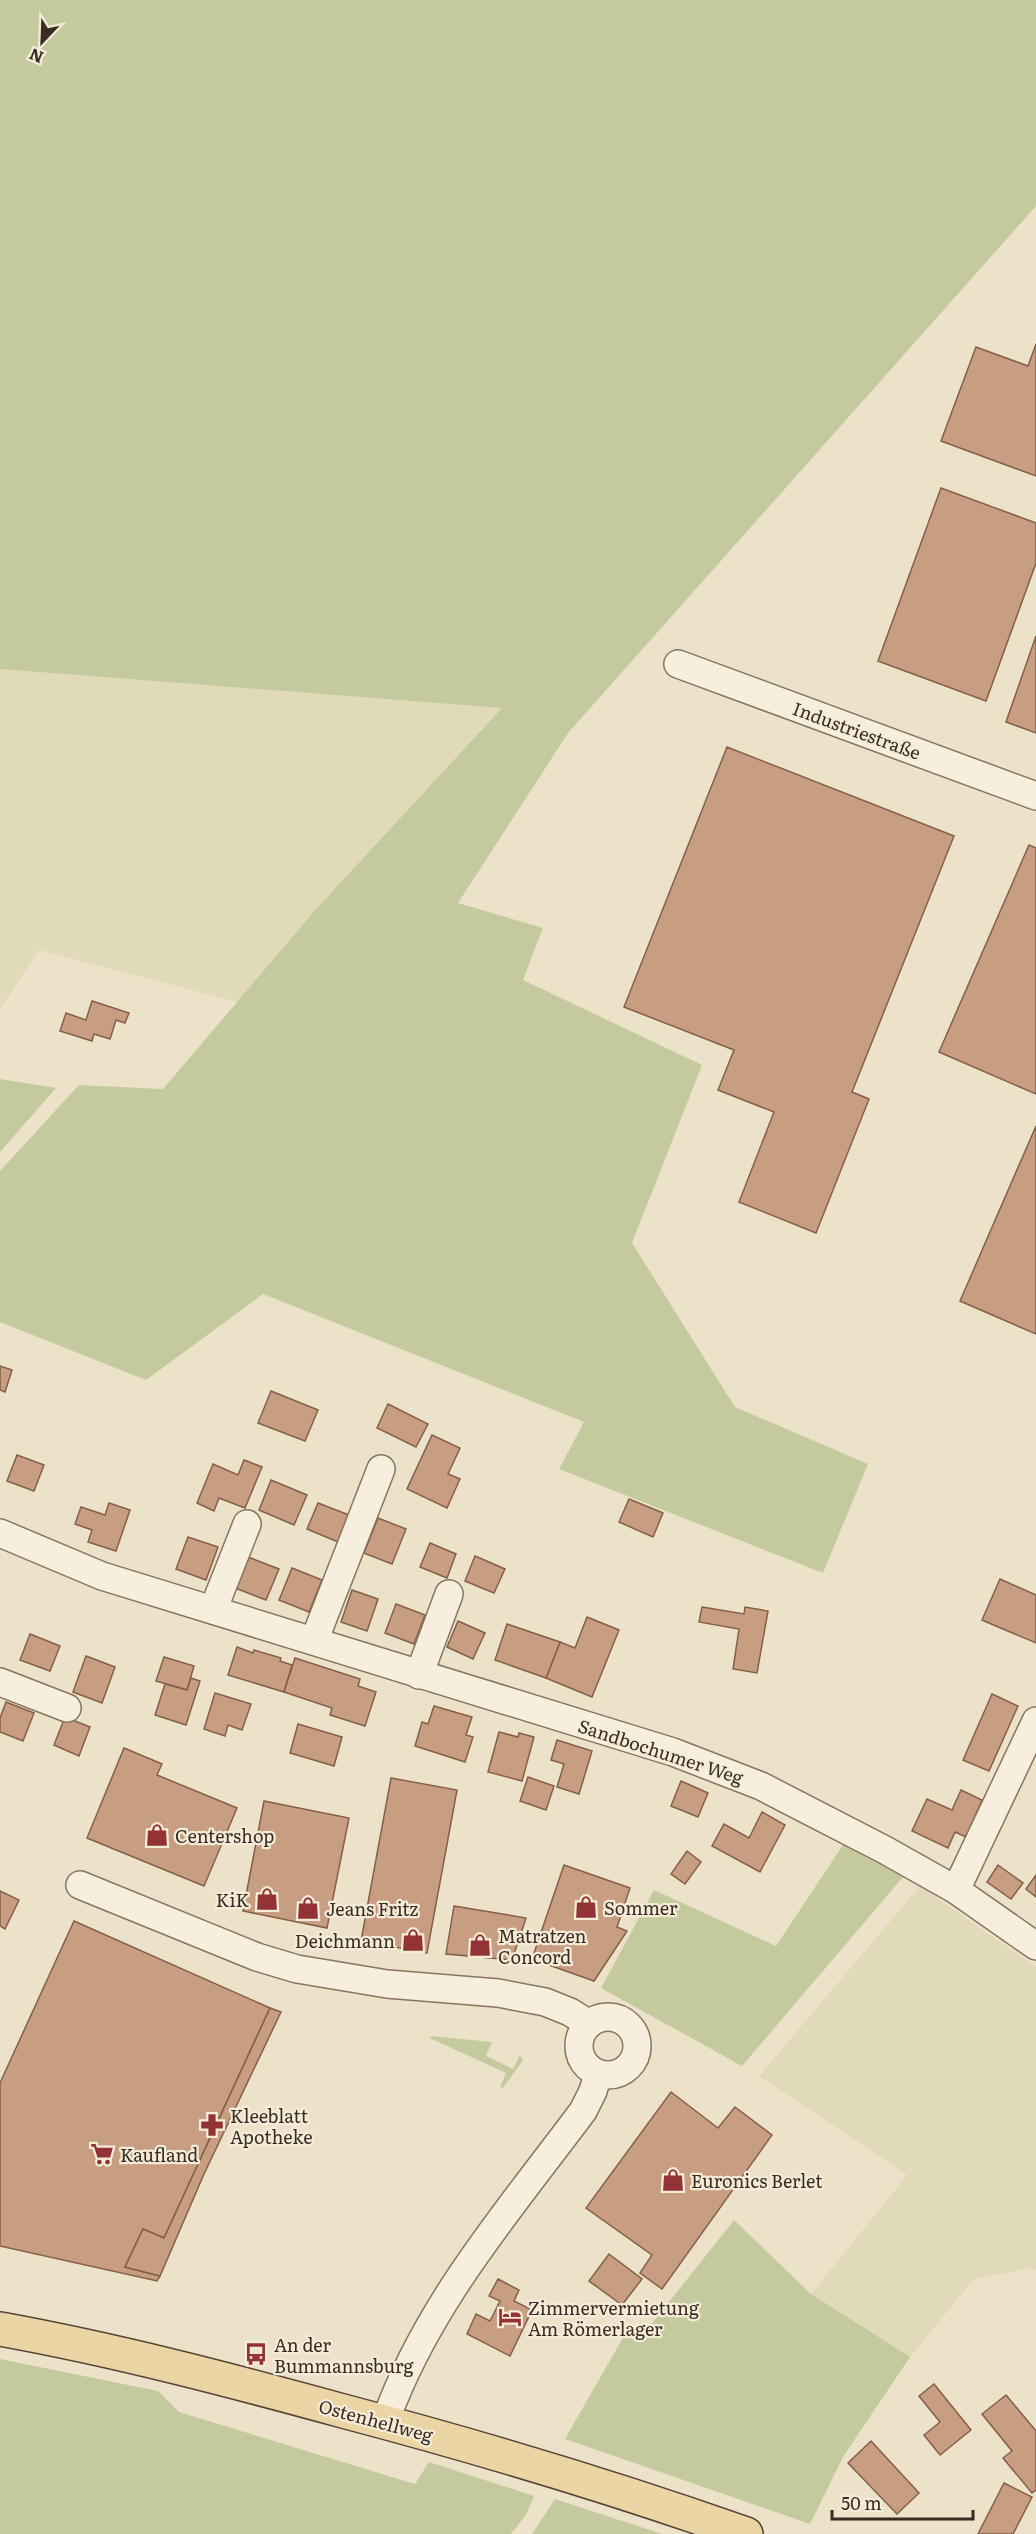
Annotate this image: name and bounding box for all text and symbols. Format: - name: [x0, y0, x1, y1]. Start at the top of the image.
- north arrow: [12, 12, 72, 72]
- text: N: [25, 43, 47, 70]
- street label: Industriestraße: [789, 694, 925, 766]
- street label: Sandbochumer Weg: [575, 1712, 748, 1791]
- shop icon: Centershop: [144, 1822, 170, 1848]
- place label: Centershop: [175, 1822, 274, 1849]
- place label: KiK: [216, 1886, 249, 1913]
- shop icon: KiK: [254, 1886, 280, 1912]
- shop icon: Sommer: [573, 1894, 599, 1920]
- place label: Sommer: [604, 1894, 678, 1921]
- shop icon: Jeans Fritz: [295, 1895, 321, 1921]
- place label: Jeans Fritz: [326, 1895, 419, 1922]
- place label: Matratzen Concord: [498, 1922, 587, 1970]
- place label: Deichmann: [295, 1927, 395, 1954]
- shop icon: Deichmann: [400, 1927, 426, 1953]
- shop icon: Matratzen Concord: [467, 1932, 493, 1958]
- place label: Kleeblatt Apotheke: [230, 2102, 313, 2150]
- pharmacy icon: Kleeblatt Apotheke: [199, 2112, 225, 2138]
- supermarket icon: Kaufland: [89, 2141, 115, 2167]
- place label: Kaufland: [120, 2141, 198, 2168]
- shop icon: Euronics Berlet: [660, 2167, 686, 2193]
- place label: Euronics Berlet: [691, 2167, 823, 2194]
- place label: Zimmervermietung Am Römerlager: [528, 2294, 700, 2342]
- hotel icon: Zimmervermietung Am Römerlager: [497, 2304, 523, 2330]
- place label: An der Bummannsburg: [274, 2331, 415, 2379]
- bus stop icon: An der Bummannsburg: [243, 2341, 269, 2367]
- street label: Ostenhellweg: [316, 2392, 437, 2448]
- scale bar: [832, 2483, 973, 2521]
- text: 50 m: [841, 2489, 882, 2516]

